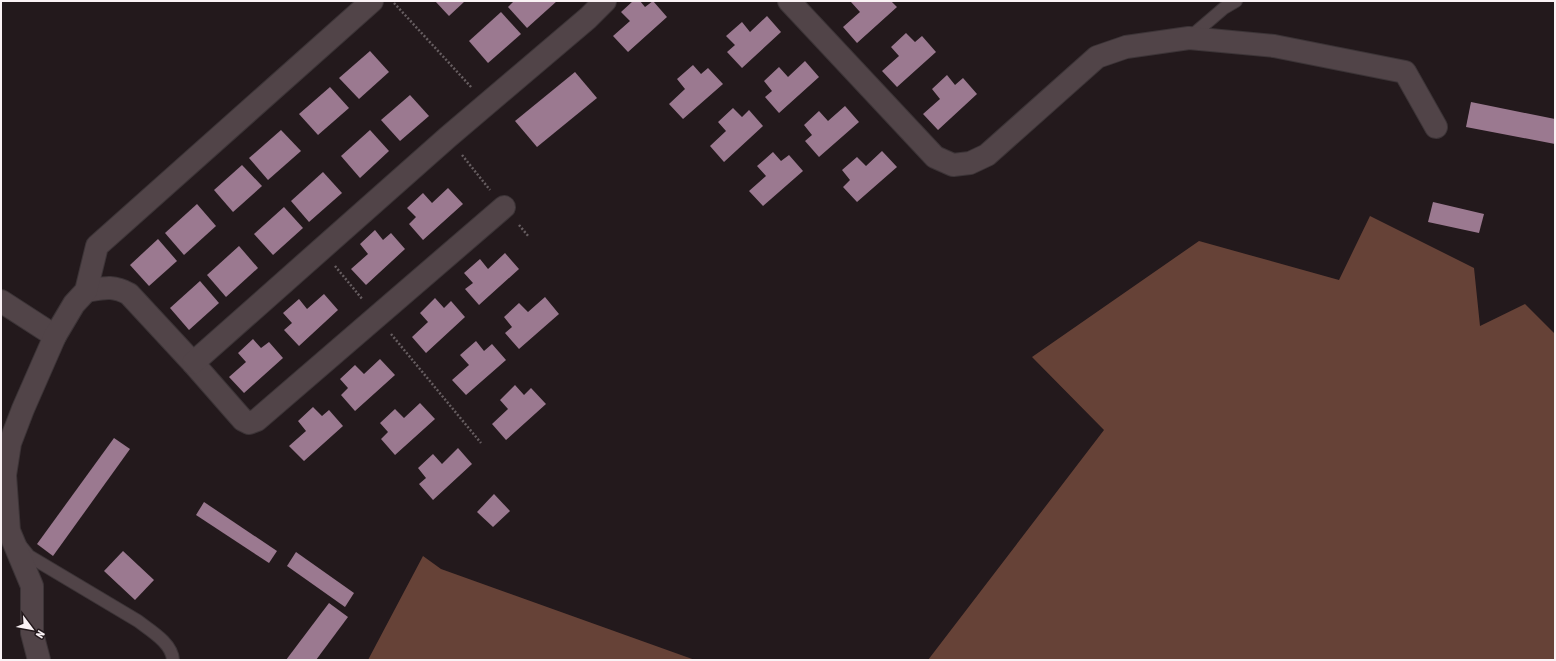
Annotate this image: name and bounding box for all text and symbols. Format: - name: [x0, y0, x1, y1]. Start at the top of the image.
- north arrow: [12, 609, 52, 649]
- text: N: [34, 628, 47, 640]

